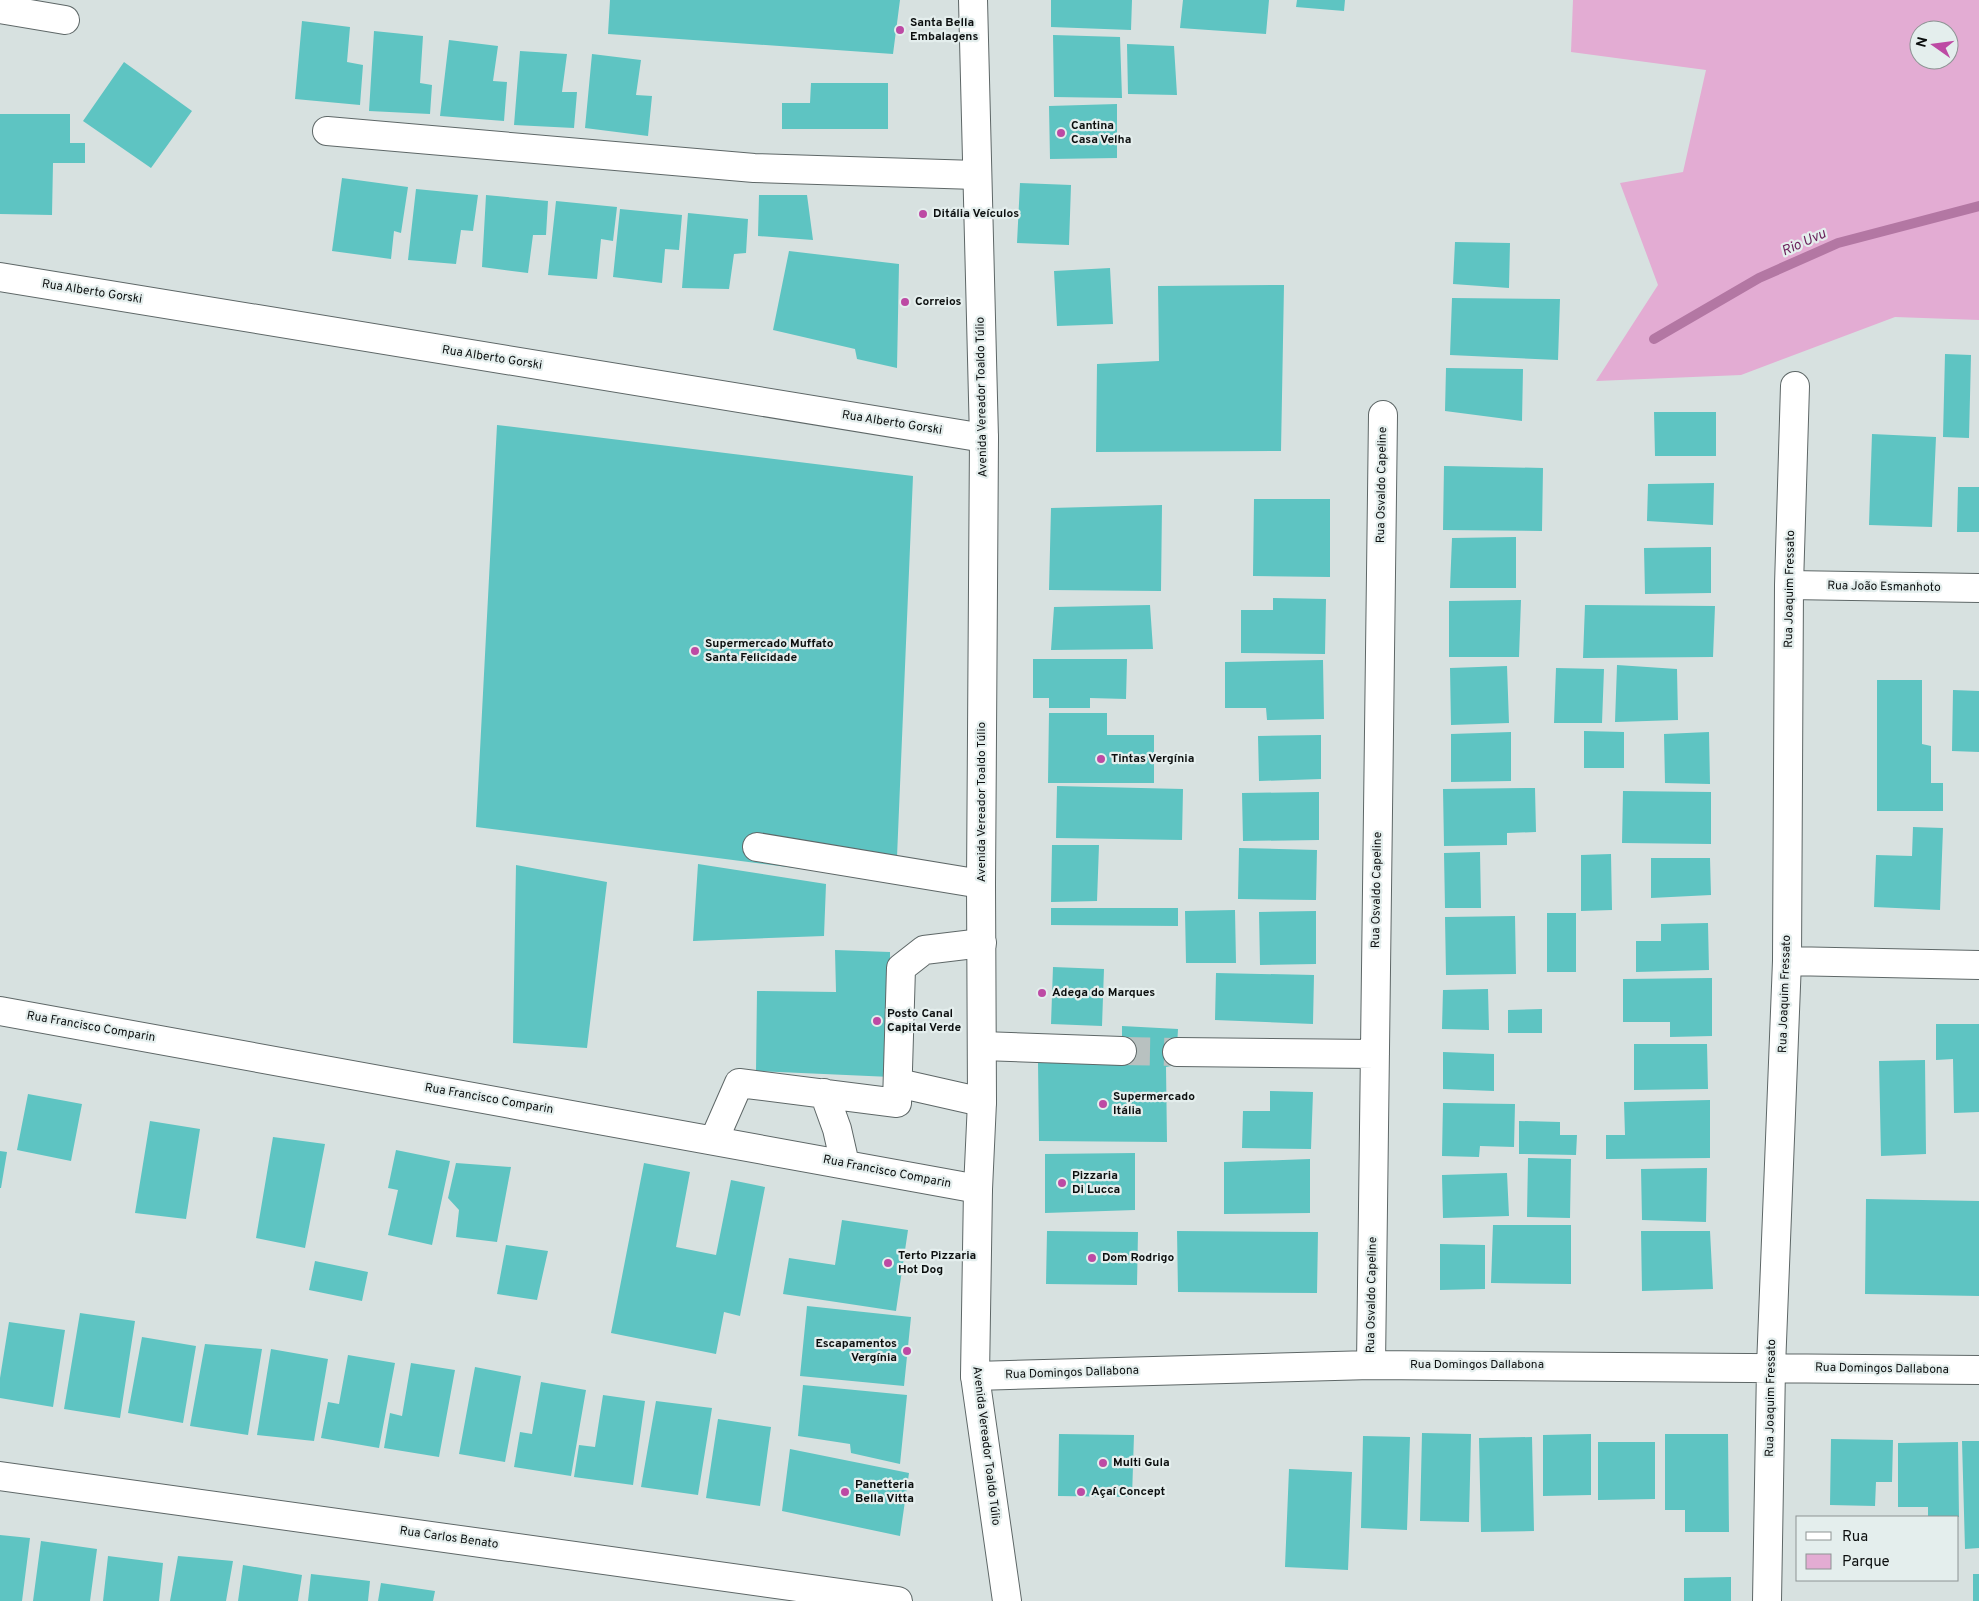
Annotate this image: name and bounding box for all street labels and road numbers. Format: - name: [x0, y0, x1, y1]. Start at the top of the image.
- street label: Rua Alberto Gorski: [41, 276, 143, 308]
- street label: Avenida Vereador Toaldo Túlio: [973, 316, 991, 477]
- street label: Rua Alberto Gorski: [441, 342, 543, 374]
- street label: Rua Alberto Gorski: [841, 407, 943, 439]
- street label: Rua Osvaldo Capeline: [1373, 427, 1391, 543]
- street label: Rua Joaquim Fressato: [1781, 529, 1799, 648]
- street label: Rua João Esmanhoto: [1827, 578, 1941, 596]
- street label: Avenida Vereador Toaldo Túlio: [974, 721, 990, 882]
- street label: Rua Osvaldo Capeline: [1368, 832, 1386, 948]
- street label: Rua Joaquim Fressato: [1775, 934, 1795, 1053]
- street label: Rua Francisco Comparin: [25, 1008, 157, 1046]
- street label: Rua Francisco Comparin: [423, 1080, 555, 1118]
- street label: Rua Francisco Comparin: [822, 1152, 952, 1192]
- street label: Rua Osvaldo Capeline: [1363, 1237, 1381, 1353]
- street label: Rua Joaquim Fressato: [1762, 1338, 1780, 1457]
- street label: Rua Domingos Dallabona: [1410, 1357, 1544, 1373]
- street label: Rua Domingos Dallabona: [1815, 1360, 1949, 1378]
- street label: Rua Domingos Dallabona: [1005, 1363, 1139, 1383]
- street label: Avenida Vereador Toaldo Túlio: [968, 1365, 1004, 1527]
- street label: Rua Carlos Benato: [399, 1523, 500, 1553]

